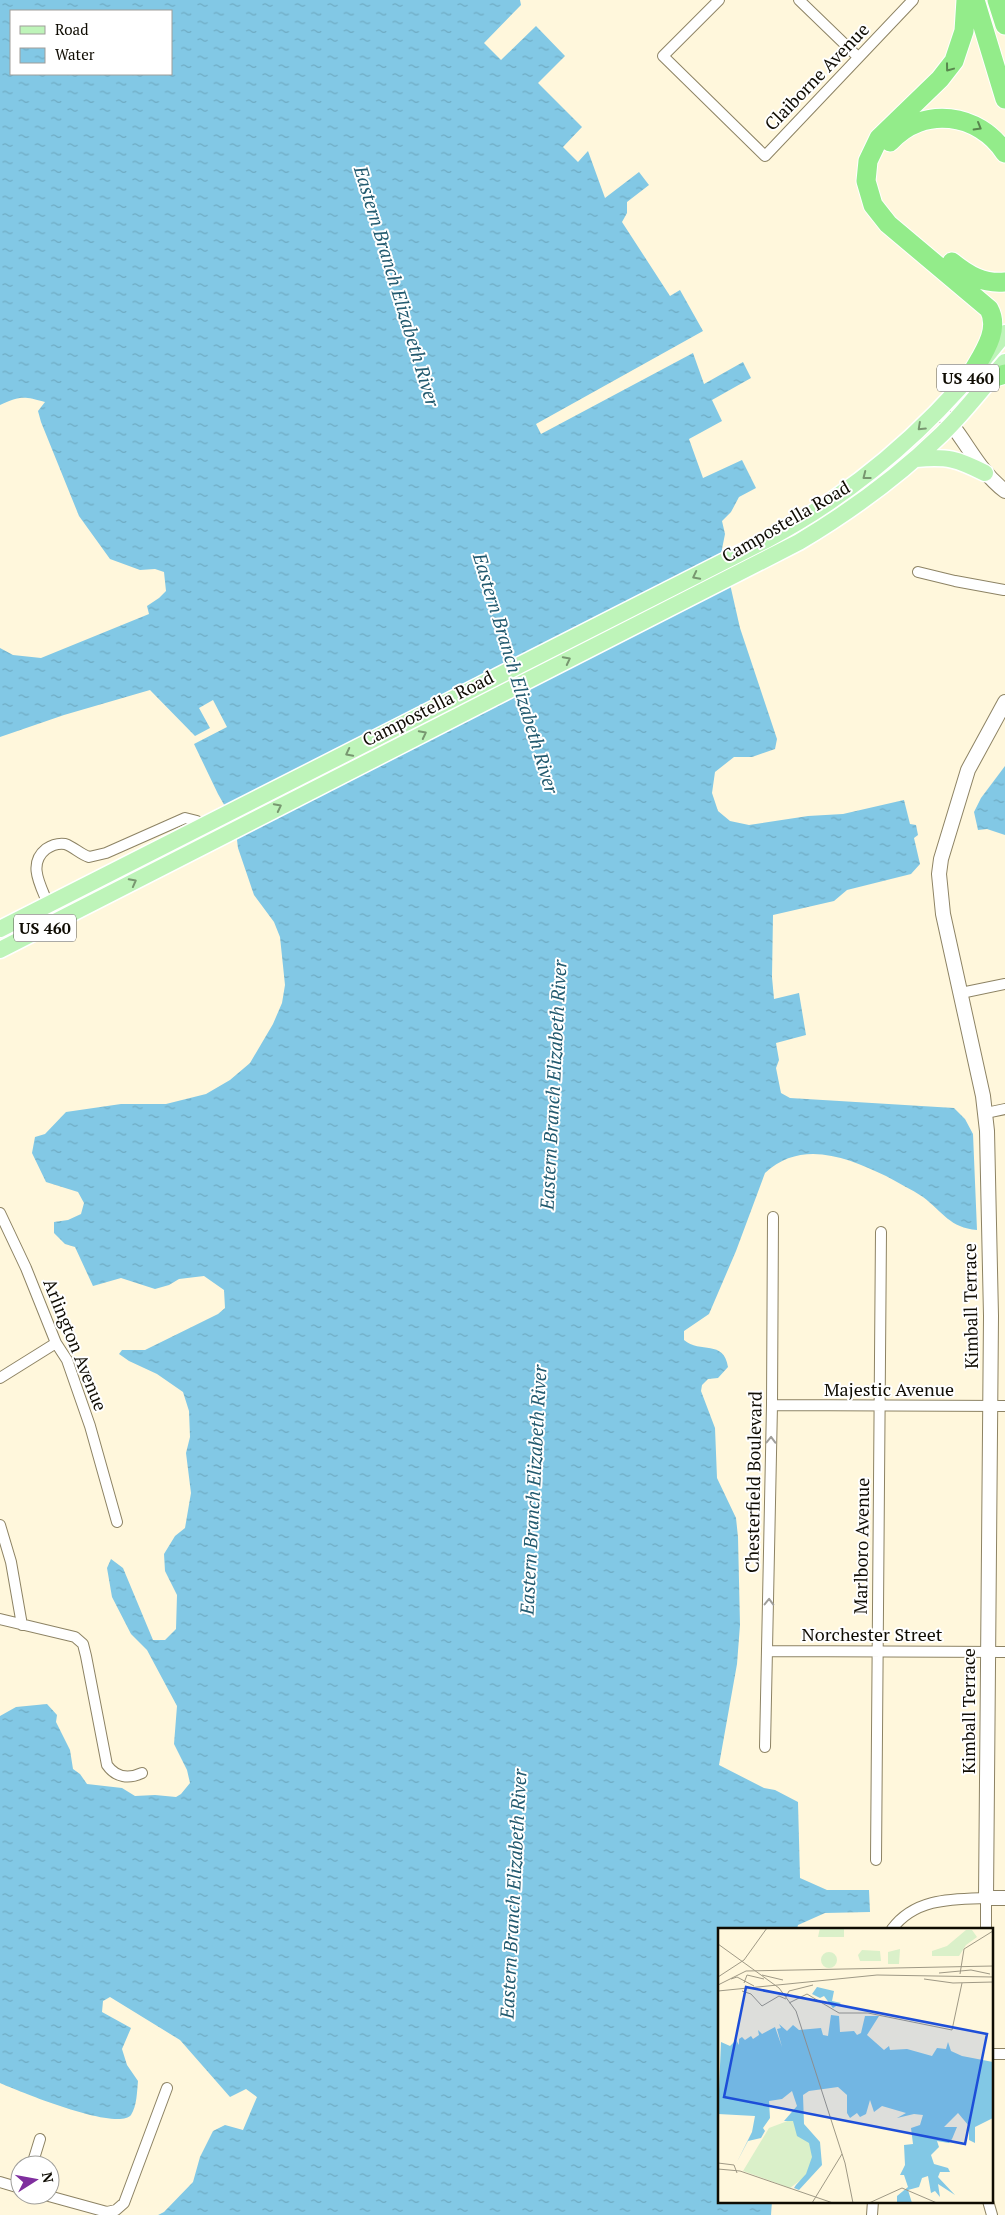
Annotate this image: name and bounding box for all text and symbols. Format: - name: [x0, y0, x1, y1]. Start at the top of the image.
- legend: [10, 10, 172, 75]
- street label: Claiborne Avenue: [759, 17, 874, 135]
- text: Road: [55, 19, 88, 39]
- text: Water: [55, 44, 95, 64]
- one-way arrow: [946, 62, 954, 71]
- one-way arrow: [973, 121, 982, 131]
- water label: Eastern Branch Elizabeth River: [349, 162, 446, 410]
- road number: US 460: [937, 364, 999, 392]
- one-way arrow: [918, 421, 927, 430]
- one-way arrow: [862, 470, 872, 479]
- street label: Campostella Road: [717, 475, 854, 568]
- water label: Eastern Branch Elizabeth River: [468, 549, 565, 797]
- one-way arrow: [693, 570, 702, 580]
- one-way arrow: [562, 656, 571, 666]
- street label: Campostella Road: [358, 665, 497, 752]
- one-way arrow: [417, 730, 426, 740]
- one-way arrow: [345, 747, 354, 757]
- one-way arrow: [273, 803, 282, 814]
- one-way arrow: [128, 878, 137, 888]
- road number: US 460: [14, 914, 76, 941]
- water label: Eastern Branch Elizabeth River: [533, 959, 572, 1212]
- street label: Kimball Terrace: [957, 1243, 983, 1369]
- street label: Arlington Avenue: [38, 1275, 113, 1414]
- water label: Eastern Branch Elizabeth River: [513, 1364, 552, 1617]
- street label: Majestic Avenue: [824, 1377, 954, 1401]
- street label: Chesterfield Boulevard: [739, 1391, 767, 1573]
- one-way arrow: [766, 1435, 777, 1443]
- street label: Marlboro Avenue: [848, 1477, 874, 1614]
- one-way arrow: [764, 1598, 774, 1606]
- street label: Norchester Street: [802, 1622, 943, 1646]
- street label: Kimball Terrace: [956, 1648, 980, 1774]
- water label: Eastern Branch Elizabeth River: [493, 1768, 532, 2021]
- inset map: [718, 1928, 992, 2202]
- north arrow: [10, 2155, 60, 2205]
- text: N: [38, 2170, 59, 2185]

